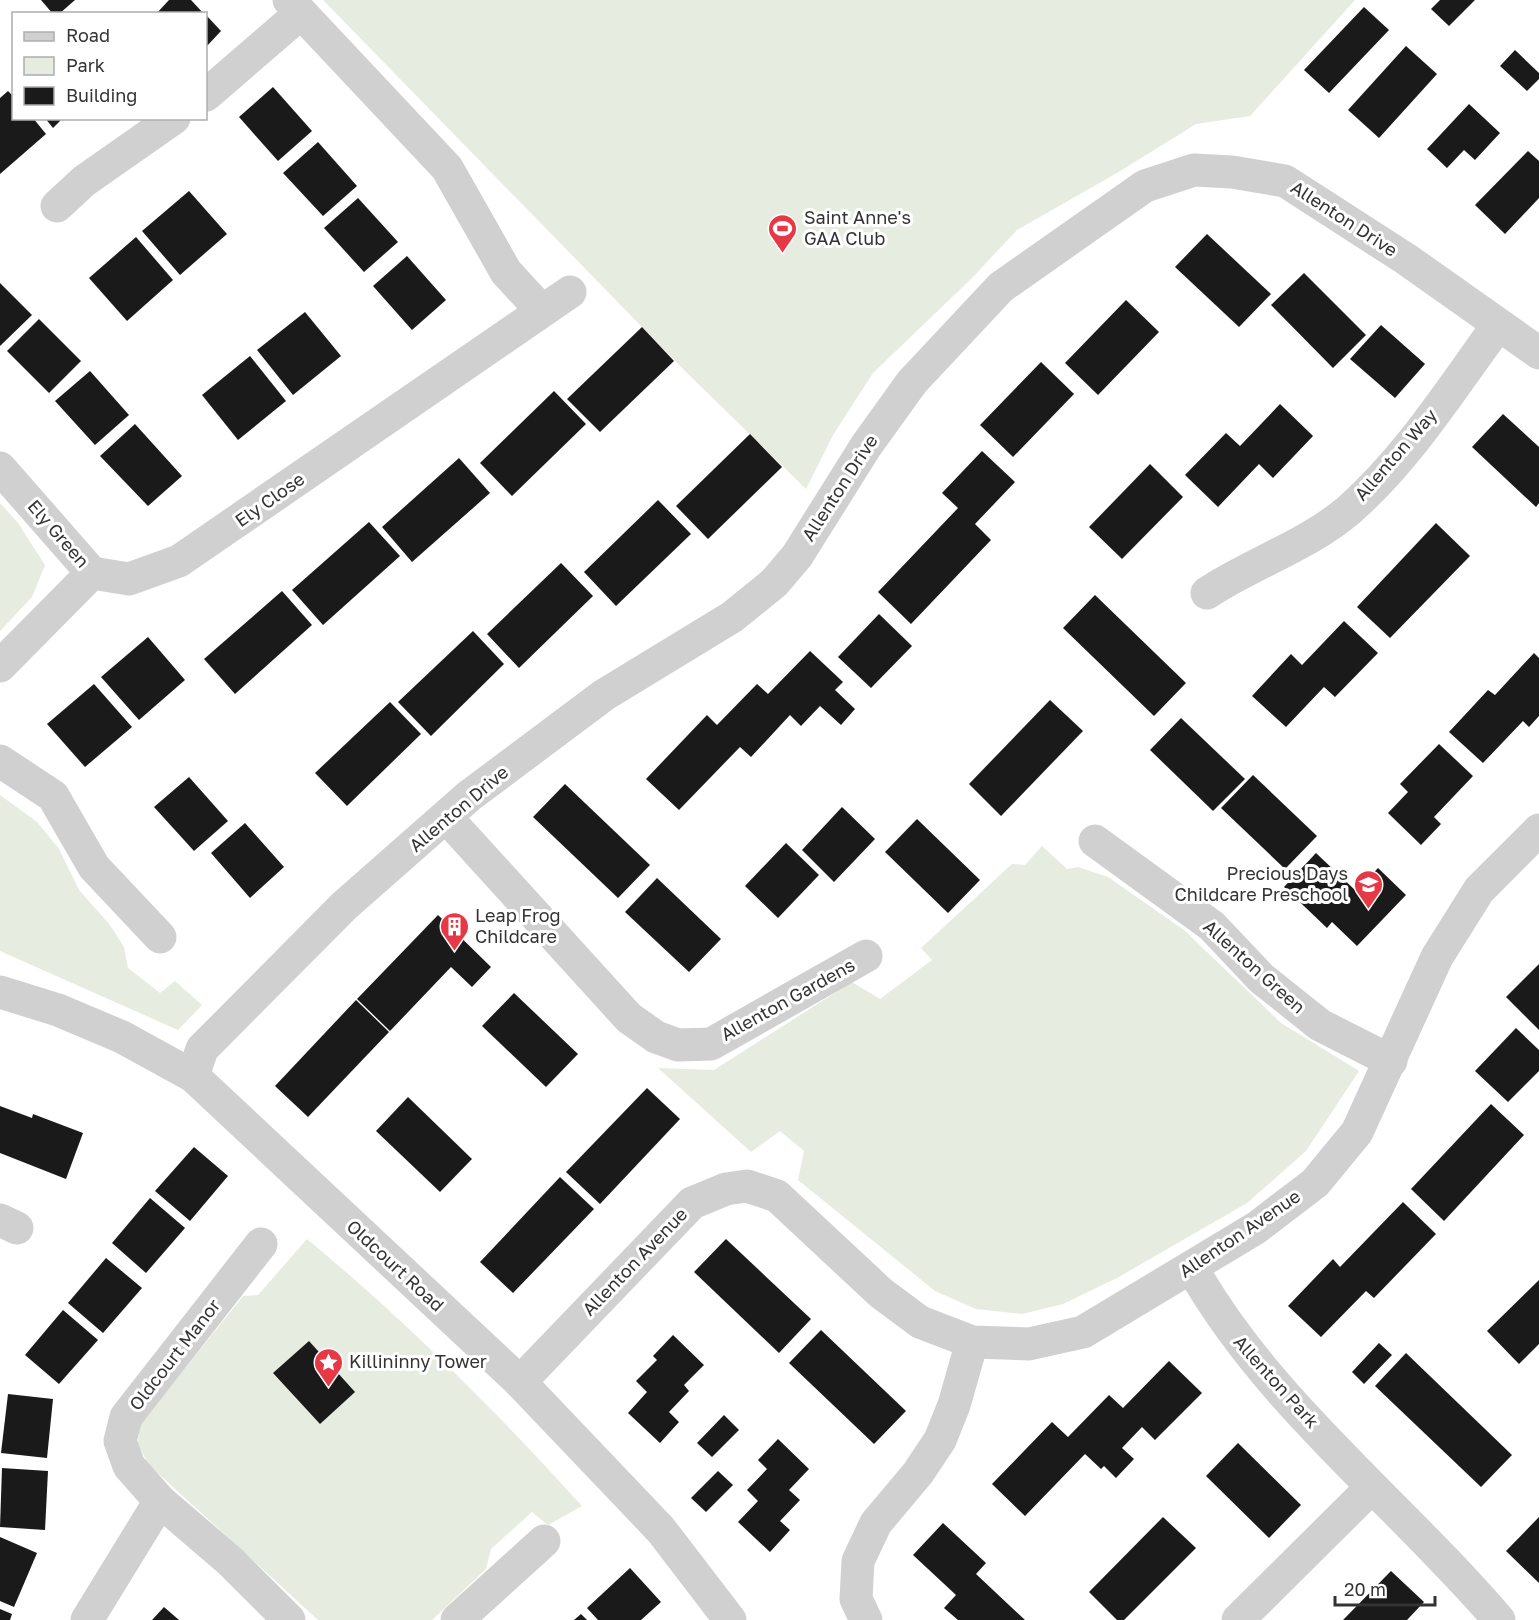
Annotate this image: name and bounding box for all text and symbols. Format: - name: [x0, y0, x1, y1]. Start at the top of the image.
- legend: [12, 12, 207, 120]
- text: Road: [66, 24, 110, 46]
- text: Park: [66, 54, 105, 76]
- text: Building: [66, 84, 137, 106]
- street label: Allenton Drive: [1287, 176, 1402, 261]
- place label: Saint Anne's GAA Club: [804, 206, 911, 249]
- sports icon: Saint Anne's GAA Club: [767, 212, 799, 254]
- street label: Allenton Way: [1349, 404, 1441, 505]
- street label: Allenton Drive: [797, 430, 882, 545]
- street label: Ely Close: [231, 467, 308, 531]
- street label: Ely Green: [23, 495, 94, 572]
- street label: Allenton Drive: [404, 760, 512, 856]
- place label: Precious Days Childcare Preschool: [1175, 862, 1348, 905]
- school or university icon: Precious Days Childcare Preschool: [1353, 868, 1385, 910]
- place label: Leap Frog Childcare: [475, 904, 561, 947]
- building icon: Leap Frog Childcare: [438, 910, 470, 952]
- street label: Allenton Green: [1199, 915, 1310, 1018]
- street label: Allenton Gardens: [717, 953, 858, 1045]
- street label: Allenton Avenue: [1175, 1184, 1304, 1282]
- street label: Allenton Avenue: [577, 1203, 691, 1320]
- street label: Oldcourt Road: [343, 1215, 449, 1316]
- street label: Oldcourt Manor: [124, 1294, 224, 1414]
- street label: Allenton Park: [1229, 1331, 1324, 1432]
- place icon: Killininny Tower: [312, 1346, 344, 1388]
- place label: Killininny Tower: [349, 1350, 487, 1372]
- scale bar: [1335, 1569, 1436, 1607]
- text: 20 m: [1344, 1578, 1386, 1600]

